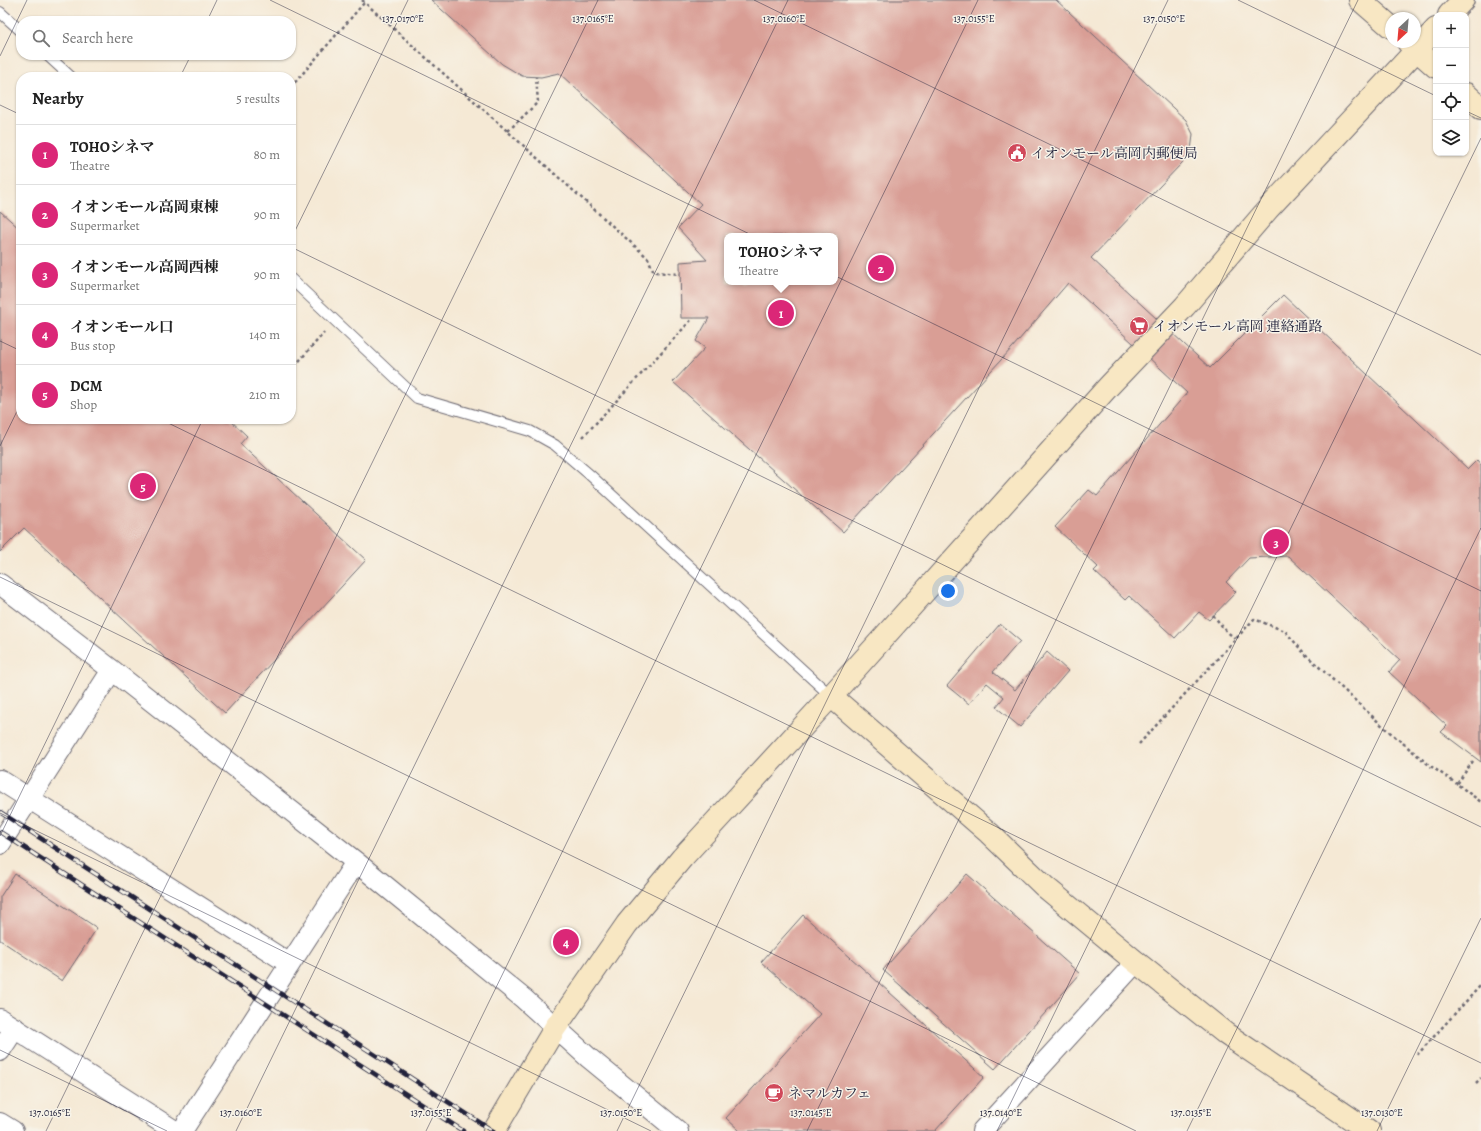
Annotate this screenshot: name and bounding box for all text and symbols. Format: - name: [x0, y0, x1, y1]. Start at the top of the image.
- text: 137.0170°E: [382, 12, 424, 25]
- text: 137.0165°E: [572, 12, 614, 25]
- text: 137.0160°E: [763, 12, 805, 25]
- text: 137.0155°E: [953, 12, 995, 25]
- text: 137.0150°E: [1143, 12, 1185, 25]
- north arrow: [1385, 12, 1421, 48]
- map controls: [1433, 12, 1469, 156]
- button: +: [1433, 12, 1469, 48]
- search box: [16, 16, 296, 60]
- icon: search: [30, 27, 52, 49]
- text: Search here: [62, 28, 133, 48]
- button: −: [1433, 48, 1469, 84]
- button: locate: [1433, 84, 1469, 120]
- text: Nearby: [32, 87, 83, 110]
- text: 5 results: [236, 90, 280, 107]
- button: layers: [1433, 120, 1469, 156]
- text: TOHOシネマ: [70, 137, 154, 157]
- public building icon: イオンモール高岡内郵便局: [1006, 142, 1028, 164]
- place label: イオンモール高岡内郵便局: [1031, 144, 1198, 163]
- text: 1: [43, 146, 47, 163]
- text: 80 m: [253, 146, 280, 163]
- text: Theatre: [70, 157, 110, 174]
- text: イオンモール高岡東棟: [70, 197, 219, 217]
- text: 2: [42, 206, 48, 223]
- text: 90 m: [254, 206, 280, 223]
- text: Supermarket: [70, 217, 140, 234]
- popup: [724, 233, 838, 285]
- text: TOHOシネマ: [739, 242, 823, 262]
- pin: 2: [868, 253, 894, 283]
- text: イオンモール高岡西棟: [70, 257, 219, 277]
- text: Theatre: [739, 262, 779, 279]
- text: 3: [42, 266, 48, 283]
- text: 90 m: [254, 266, 280, 283]
- text: Supermarket: [70, 277, 140, 294]
- pin: 1: [768, 298, 794, 328]
- supermarket icon: イオンモール高岡 連絡通路: [1128, 315, 1150, 337]
- text: イオンモール口: [70, 317, 174, 337]
- place label: イオンモール高岡 連絡通路: [1153, 317, 1323, 336]
- text: 4: [42, 326, 48, 343]
- text: 140 m: [249, 326, 280, 343]
- text: Bus stop: [70, 337, 115, 354]
- text: DCM: [70, 376, 102, 396]
- text: 5: [42, 386, 48, 403]
- text: 210 m: [249, 386, 280, 403]
- text: Shop: [70, 396, 97, 413]
- pin: 5: [130, 471, 156, 501]
- pin: 3: [1263, 527, 1289, 557]
- your location: [938, 581, 958, 601]
- pin: 4: [553, 927, 579, 957]
- cafe icon: ネマルカフェ: [763, 1082, 785, 1104]
- place label: ネマルカフェ: [788, 1084, 871, 1103]
- text: 137.0165°E: [29, 1106, 71, 1119]
- text: 137.0160°E: [220, 1106, 262, 1119]
- text: 137.0155°E: [410, 1106, 452, 1119]
- text: 137.0150°E: [600, 1106, 642, 1119]
- text: 137.0145°E: [790, 1106, 832, 1119]
- text: 137.0140°E: [980, 1106, 1022, 1119]
- text: 137.0135°E: [1171, 1106, 1212, 1119]
- text: 137.0130°E: [1361, 1106, 1403, 1119]

